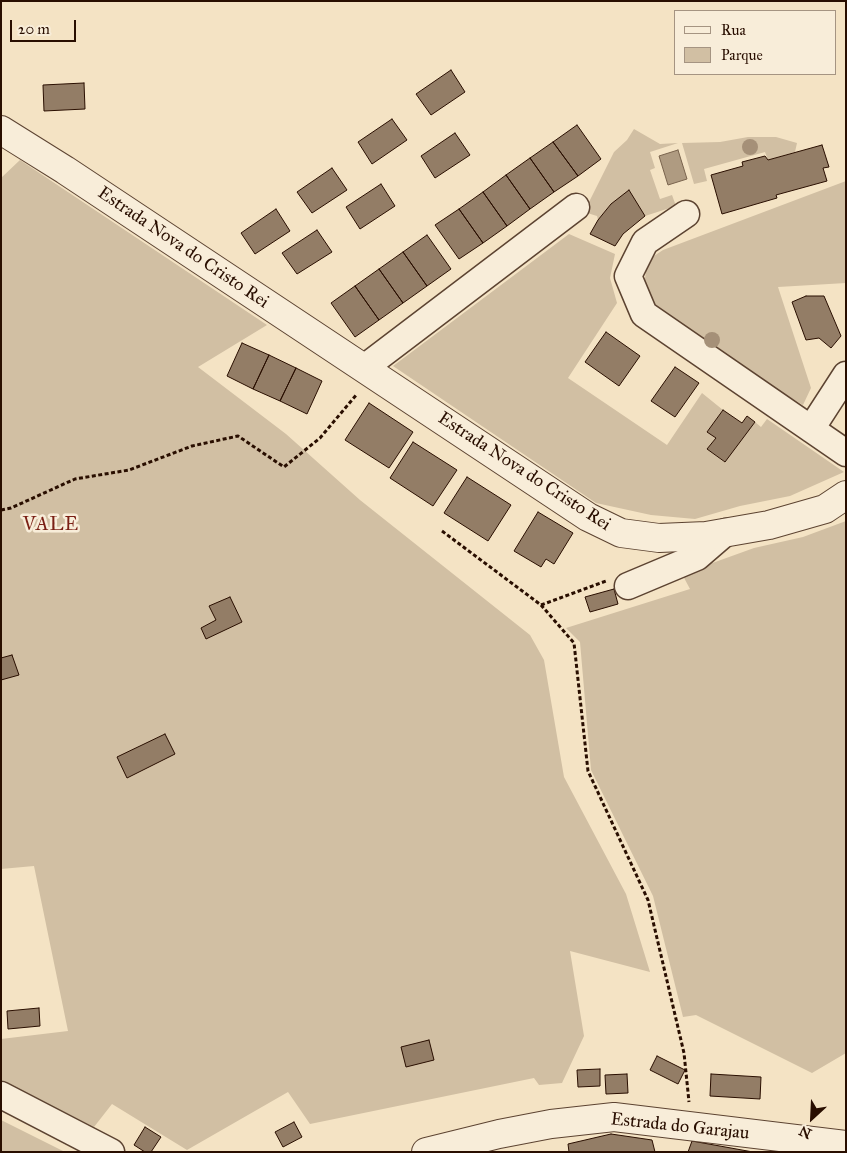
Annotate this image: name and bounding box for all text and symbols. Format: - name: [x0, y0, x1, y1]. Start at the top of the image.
- scale bar: [12, 10, 79, 42]
- legend: [674, 10, 837, 75]
- text: 20 m: [18, 20, 50, 38]
- text: Rua: [721, 21, 746, 39]
- text: Parque: [721, 46, 763, 64]
- street label: Estrada Nova do Cristo Rei: [93, 183, 273, 313]
- street label: Estrada Nova do Cristo Rei: [433, 408, 615, 536]
- district label: VALE: [22, 514, 80, 536]
- north arrow: [787, 1093, 837, 1143]
- street label: Estrada do Garajau: [609, 1109, 751, 1145]
- text: N: [796, 1122, 814, 1142]

